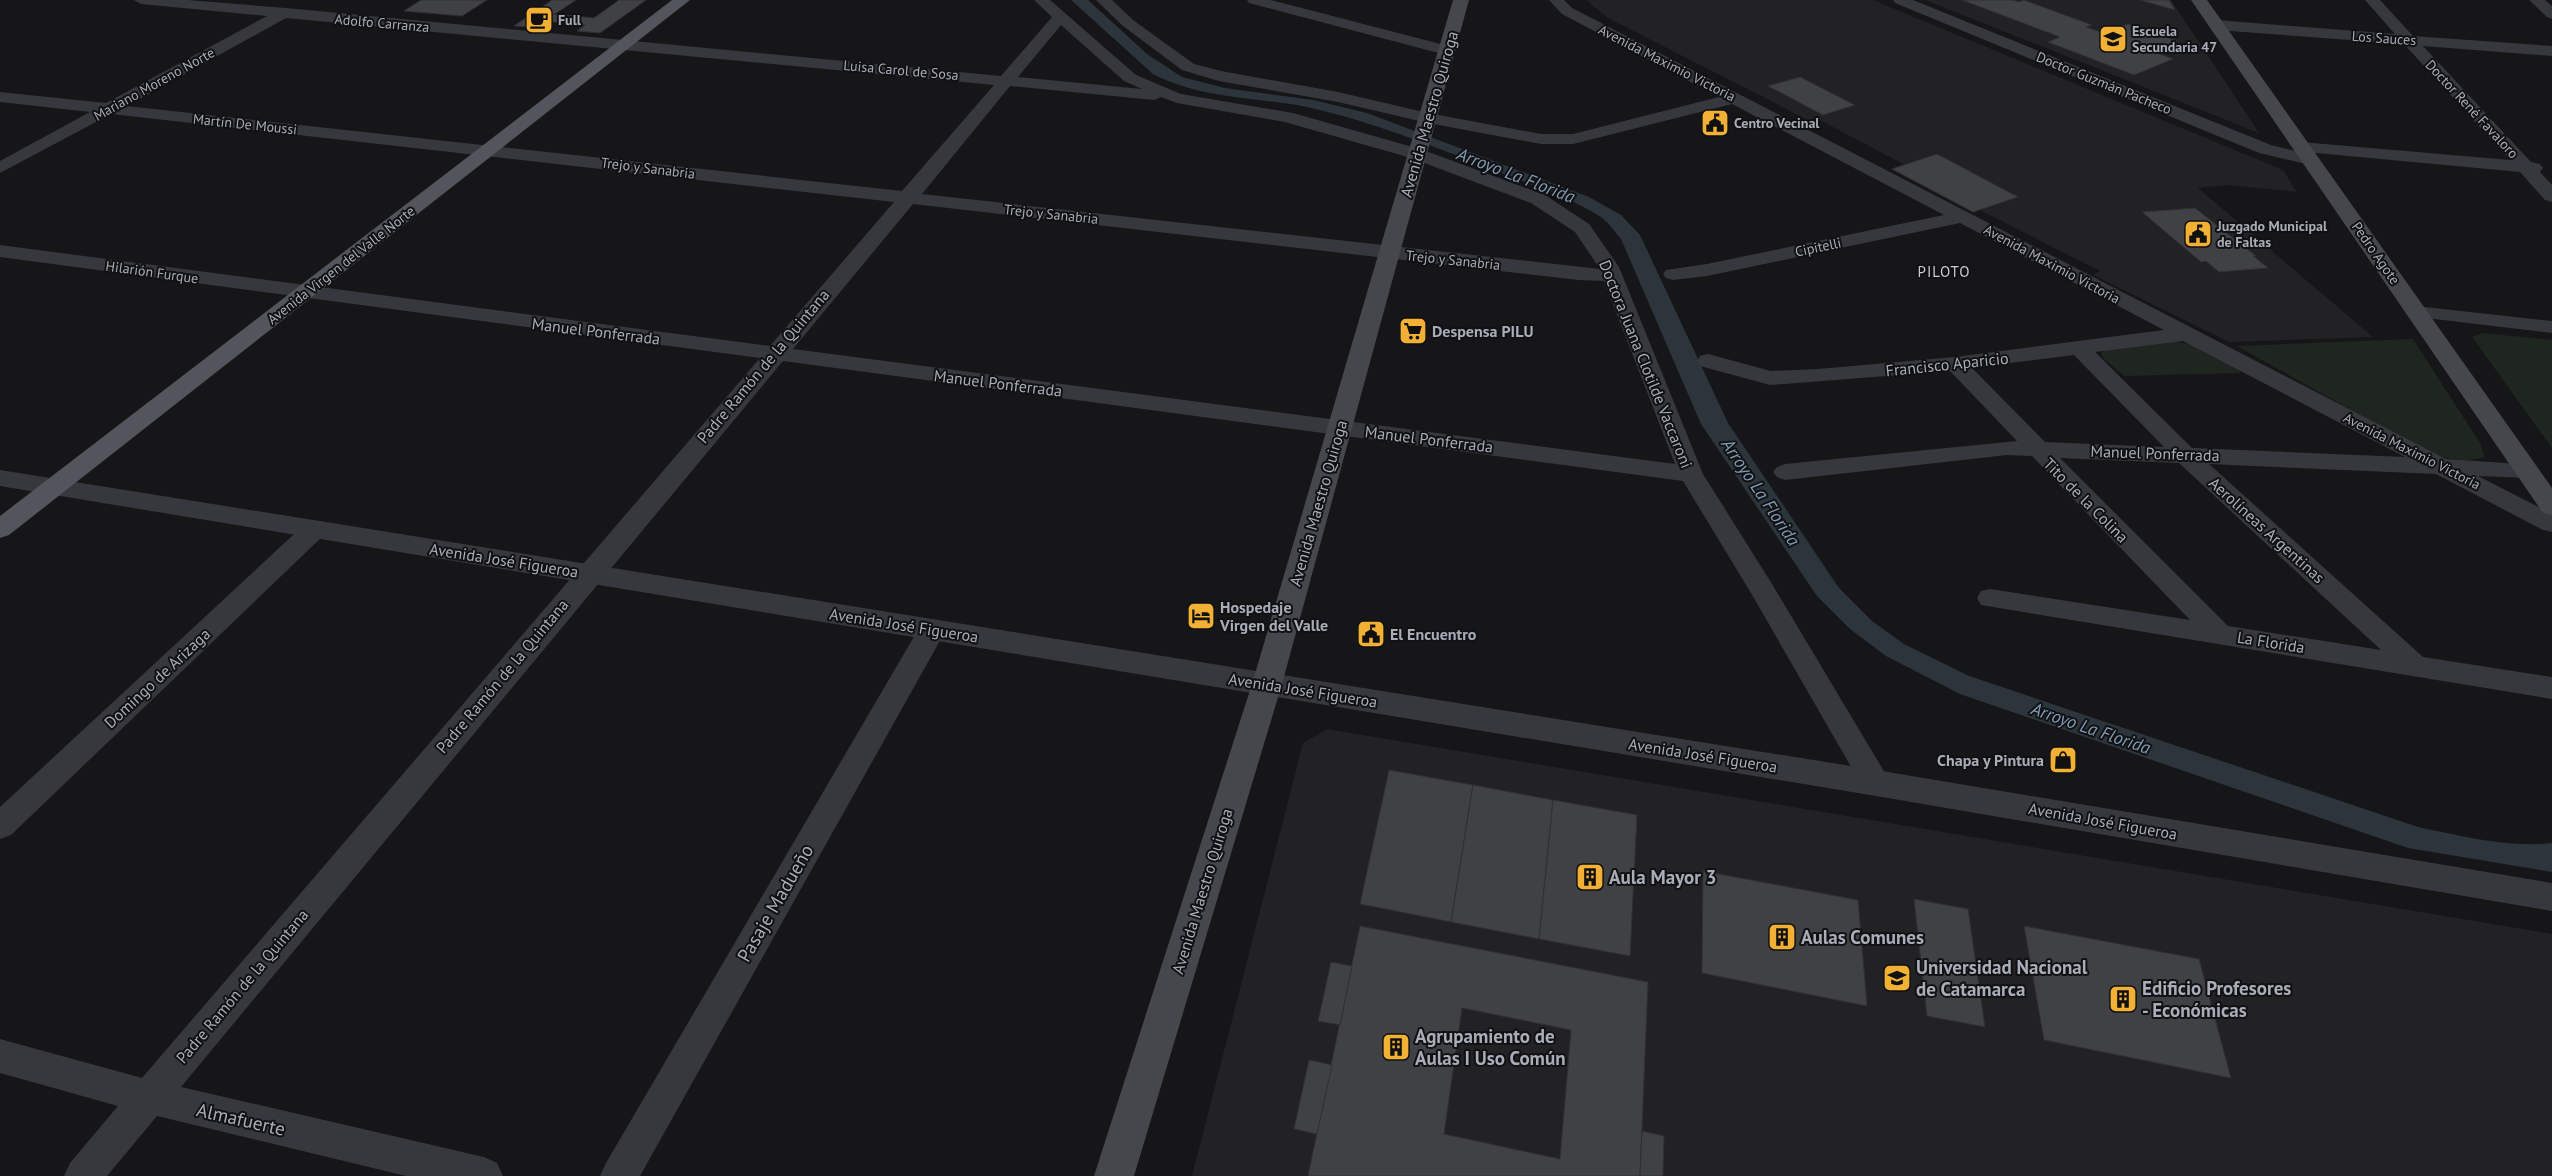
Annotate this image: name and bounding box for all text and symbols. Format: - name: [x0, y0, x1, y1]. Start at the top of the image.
- cafe icon: Full: [524, 5, 554, 35]
- street label: Adolfo Carranza: [334, 10, 430, 36]
- place label: Full: [558, 11, 582, 29]
- street label: Avenida Maximio Victoria: [1595, 21, 1739, 105]
- place label: Escuela Secundaria 47: [2132, 22, 2217, 56]
- school or university icon: Escuela Secundaria 47: [2098, 24, 2128, 54]
- street label: Los Sauces: [2351, 27, 2417, 49]
- street label: Avenida Maestro Quiroga: [1396, 29, 1462, 199]
- street label: Mariano Moreno Norte: [90, 43, 218, 125]
- street label: Doctor Guzmán Pacheco: [2034, 48, 2174, 118]
- street label: Luisa Carol de Sosa: [843, 56, 960, 84]
- street label: Doctor René Favaloro: [2422, 56, 2522, 162]
- public building icon: Centro Vecinal: [1700, 108, 1730, 138]
- street label: Martín De Moussi: [192, 110, 298, 138]
- place label: Centro Vecinal: [1734, 114, 1820, 132]
- water label: Arroyo La Florida: [1453, 142, 1579, 208]
- street label: Trejo y Sanabria: [600, 153, 696, 183]
- street label: Trejo y Sanabria: [1003, 200, 1099, 228]
- street label: Avenida Virgen del Valle Norte: [264, 202, 418, 328]
- place label: Juzgado Municipal de Faltas: [2216, 217, 2328, 251]
- street label: Pedro Agote: [2348, 218, 2404, 288]
- public building icon: Juzgado Municipal de Faltas: [2183, 219, 2213, 249]
- street label: Avenida Maximio Victoria: [1981, 220, 2123, 308]
- street label: Cipitelli: [1793, 233, 1843, 261]
- street label: Trejo y Sanabria: [1405, 246, 1501, 274]
- street label: Hilarión Furque: [105, 257, 199, 287]
- street label: Doctora Juana Clotilde Vaccaroni: [1595, 257, 1697, 471]
- district label: PILOTO: [1918, 262, 1970, 281]
- street label: Padre Ramón de la Quintana: [693, 285, 833, 447]
- street label: Manuel Ponferrada: [531, 313, 661, 349]
- supermarket icon: Despensa PILU: [1398, 316, 1428, 346]
- place label: Despensa PILU: [1432, 321, 1533, 341]
- street label: Francisco Aparicio: [1884, 348, 2010, 380]
- street label: Manuel Ponferrada: [933, 365, 1063, 401]
- street label: Avenida Maximio Victoria: [2340, 409, 2484, 493]
- street label: Avenida Maestro Quiroga: [1285, 418, 1351, 588]
- street label: Manuel Ponferrada: [1364, 421, 1494, 457]
- water label: Arroyo La Florida: [1716, 433, 1806, 550]
- street label: Manuel Ponferrada: [2090, 441, 2220, 465]
- street label: Tito de la Colina: [2039, 453, 2133, 547]
- street label: Aerolíneas Argentinas: [2205, 473, 2329, 587]
- street label: Avenida José Figueroa: [428, 538, 580, 582]
- street label: Padre Ramón de la Quintana: [432, 595, 572, 757]
- place label: Hospedaje Virgen del Valle: [1219, 597, 1328, 635]
- hotel icon: Hospedaje Virgen del Valle: [1186, 601, 1216, 631]
- street label: Avenida José Figueroa: [828, 603, 980, 647]
- public building icon: El Encuentro: [1356, 619, 1386, 649]
- street label: Domingo de Arizaga: [100, 624, 214, 732]
- place label: El Encuentro: [1390, 624, 1477, 644]
- street label: La Florida: [2236, 627, 2306, 657]
- street label: Avenida José Figueroa: [1227, 668, 1379, 712]
- water label: Arroyo La Florida: [2027, 696, 2154, 759]
- street label: Avenida José Figueroa: [1627, 733, 1779, 777]
- shop icon: Chapa y Pintura: [2048, 745, 2078, 775]
- place label: Chapa y Pintura: [1937, 750, 2044, 770]
- street label: Avenida José Figueroa: [2027, 798, 2179, 844]
- street label: Avenida Maestro Quiroga: [1167, 806, 1237, 976]
- street label: Pasaje Madueño: [732, 840, 818, 966]
- building icon: Aula Mayor 3: [1575, 862, 1605, 892]
- place label: Aula Mayor 3: [1609, 865, 1717, 889]
- street label: Padre Ramón de la Quintana: [172, 905, 312, 1067]
- building icon: Aulas Comunes: [1767, 922, 1797, 952]
- place label: Aulas Comunes: [1801, 925, 1924, 949]
- place label: Universidad Nacional de Catamarca: [1916, 955, 2088, 1001]
- school or university icon: Universidad Nacional de Catamarca: [1882, 963, 1912, 993]
- place label: Edificio Profesores - Económicas: [2142, 976, 2291, 1022]
- building icon: Edificio Profesores - Económicas: [2108, 984, 2138, 1014]
- place label: Agrupamiento de Aulas I Uso Común: [1415, 1024, 1565, 1070]
- building icon: Agrupamiento de Aulas I Uso Común: [1381, 1032, 1411, 1062]
- street label: Almafuerte: [194, 1097, 288, 1141]

